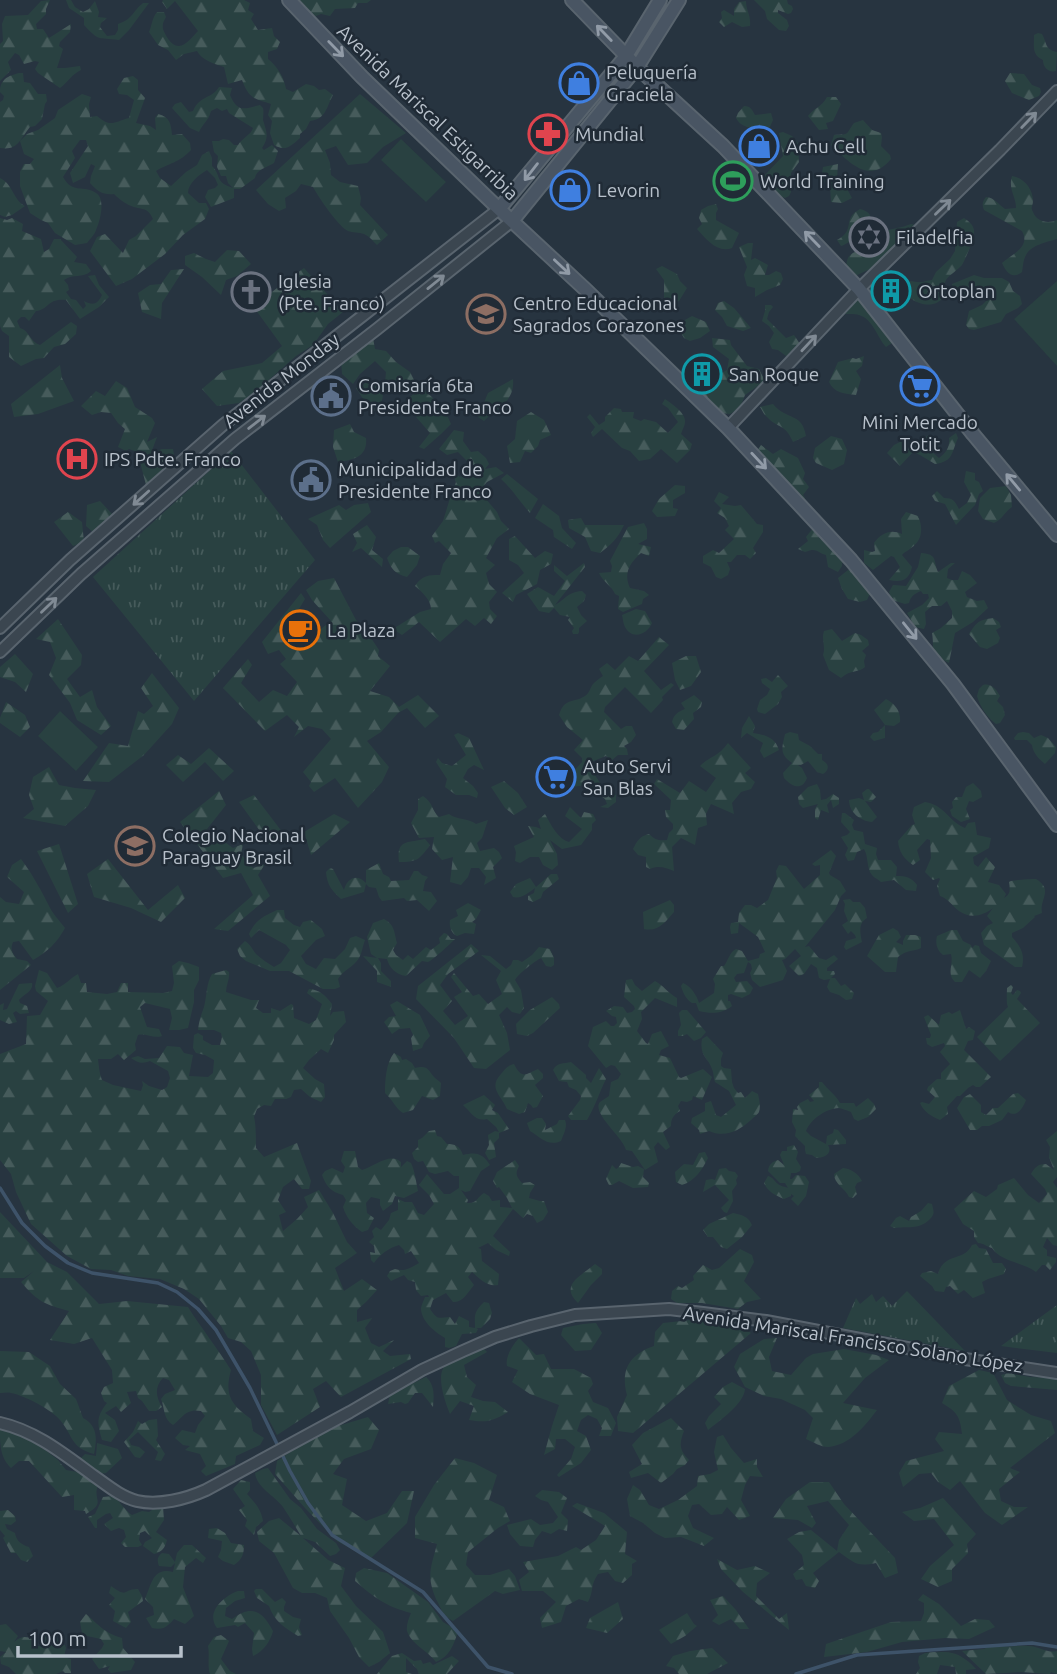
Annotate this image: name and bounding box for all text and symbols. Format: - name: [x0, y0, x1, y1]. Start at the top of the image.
- street label: Avenida Mariscal Estigarribia: [333, 20, 523, 204]
- one-way arrow: [596, 25, 613, 42]
- one-way arrow: [327, 40, 344, 57]
- place label: Peluquería Graciela: [606, 61, 697, 105]
- shop icon: Peluquería Graciela: [558, 62, 600, 104]
- one-way arrow: [1020, 112, 1037, 129]
- pharmacy icon: Mundial: [527, 113, 569, 155]
- place label: Mundial: [575, 123, 644, 145]
- shop icon: Achu Cell: [738, 125, 780, 167]
- place label: Achu Cell: [786, 135, 865, 157]
- sports icon: World Training: [712, 160, 754, 202]
- one-way arrow: [524, 162, 539, 181]
- shop icon: Levorin: [549, 169, 591, 211]
- place label: World Training: [760, 170, 885, 192]
- place label: Levorin: [597, 179, 660, 201]
- one-way arrow: [934, 198, 951, 215]
- synagogue icon: Filadelfia: [848, 216, 890, 258]
- place label: Filadelfia: [896, 226, 974, 248]
- one-way arrow: [804, 230, 820, 248]
- one-way arrow: [553, 259, 570, 276]
- place label: Iglesia (Pte. Franco): [278, 270, 385, 314]
- building icon: Ortoplan: [870, 270, 912, 312]
- church icon: Iglesia (Pte. Franco): [230, 271, 272, 313]
- one-way arrow: [426, 274, 444, 289]
- place label: Ortoplan: [918, 280, 995, 302]
- place label: Centro Educacional Sagrados Corazones: [513, 292, 684, 336]
- school or university icon: Centro Educacional Sagrados Corazones: [465, 293, 507, 335]
- street label: Avenida Monday: [219, 328, 343, 432]
- one-way arrow: [800, 335, 817, 352]
- building icon: San Roque: [681, 353, 723, 395]
- place label: San Roque: [729, 363, 819, 385]
- supermarket icon: Mini Mercado Totit: [899, 365, 941, 407]
- place label: Comisaría 6ta Presidente Franco: [358, 374, 512, 418]
- public building icon: Comisaría 6ta Presidente Franco: [310, 375, 352, 417]
- place label: Mini Mercado Totit: [862, 411, 978, 455]
- one-way arrow: [247, 415, 265, 430]
- hospital icon: IPS Pdte. Franco: [56, 438, 98, 480]
- place label: IPS Pdte. Franco: [104, 448, 241, 470]
- one-way arrow: [751, 452, 767, 470]
- place label: Municipalidad de Presidente Franco: [338, 458, 492, 502]
- public building icon: Municipalidad de Presidente Franco: [290, 459, 332, 501]
- one-way arrow: [1005, 474, 1021, 492]
- one-way arrow: [133, 489, 150, 506]
- one-way arrow: [40, 596, 57, 613]
- cafe icon: La Plaza: [279, 609, 321, 651]
- place label: La Plaza: [327, 619, 395, 641]
- one-way arrow: [902, 622, 917, 640]
- place label: Auto Servi San Blas: [583, 755, 671, 799]
- supermarket icon: Auto Servi San Blas: [535, 756, 577, 798]
- place label: Colegio Nacional Paraguay Brasil: [162, 824, 305, 868]
- school or university icon: Colegio Nacional Paraguay Brasil: [114, 825, 156, 867]
- street label: Avenida Mariscal Francisco Solano López: [682, 1301, 1025, 1377]
- scale bar: [18, 1614, 180, 1658]
- text: 100 m: [28, 1626, 86, 1650]

